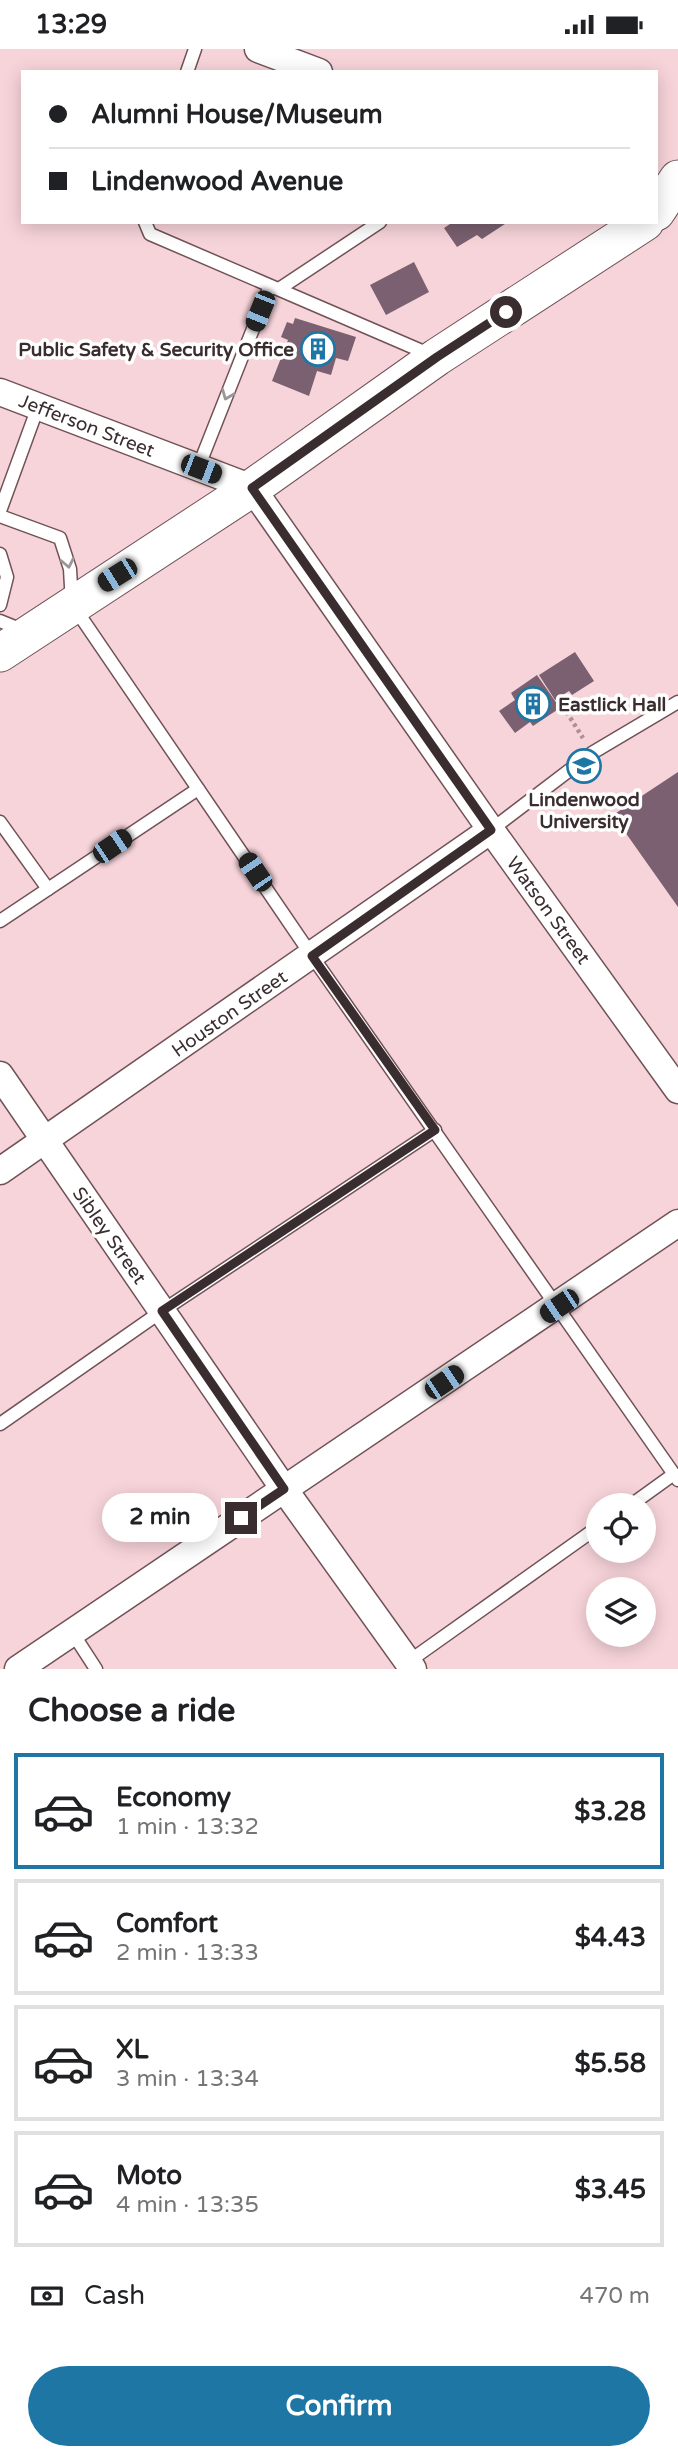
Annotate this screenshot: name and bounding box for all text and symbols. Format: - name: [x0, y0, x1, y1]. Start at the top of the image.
- text: 13:29: [35, 9, 107, 40]
- text: Alumni House/Museum: [91, 99, 383, 130]
- text: Lindenwood Avenue: [91, 166, 343, 197]
- car: [243, 288, 278, 334]
- route start: [490, 296, 522, 328]
- building icon: Public Safety & Security Office: [299, 330, 337, 368]
- place label: Public Safety & Security Office: [18, 339, 294, 362]
- one-way arrow: [221, 388, 235, 400]
- street label: Jefferson Street: [16, 390, 157, 462]
- car: [178, 452, 225, 486]
- car: [94, 555, 141, 595]
- one-way arrow: [60, 557, 75, 569]
- building icon: Eastlick Hall: [514, 685, 552, 723]
- place label: Eastlick Hall: [558, 694, 666, 716]
- school or university icon: Lindenwood University: [565, 747, 603, 785]
- place label: Lindenwood University: [528, 789, 640, 834]
- car: [89, 826, 136, 866]
- car: [235, 849, 276, 895]
- street label: Watson Street: [502, 852, 595, 969]
- street label: Houston Street: [168, 966, 291, 1062]
- street label: Sibley Street: [68, 1183, 151, 1288]
- car: [536, 1286, 583, 1326]
- car: [421, 1362, 468, 1402]
- callout: 2 min: [101, 1493, 216, 1543]
- map controls: [586, 1493, 656, 1647]
- button: locate: [586, 1493, 656, 1563]
- route end: [225, 1502, 257, 1534]
- text: 2 min: [129, 1503, 191, 1531]
- button: layers: [586, 1577, 656, 1647]
- text: Choose a ride: [28, 1692, 235, 1730]
- icon: car: [32, 1780, 95, 1843]
- text: Economy: [116, 1782, 231, 1813]
- text: $3.28: [574, 1796, 646, 1827]
- text: 1 min · 13:32: [116, 1813, 259, 1841]
- icon: car: [32, 1906, 95, 1969]
- text: Comfort: [116, 1908, 218, 1939]
- text: $4.43: [575, 1922, 646, 1953]
- text: 2 min · 13:33: [116, 1939, 259, 1967]
- icon: car: [32, 2032, 95, 2095]
- text: XL: [116, 2034, 148, 2065]
- text: $5.58: [574, 2048, 646, 2079]
- text: 3 min · 13:34: [116, 2065, 259, 2093]
- icon: car: [32, 2158, 95, 2221]
- text: Moto: [116, 2160, 182, 2191]
- text: $3.45: [575, 2174, 646, 2205]
- text: 4 min · 13:35: [116, 2191, 259, 2219]
- icon: cash: [28, 2277, 66, 2315]
- text: Cash: [84, 2280, 145, 2311]
- text: 470 m: [580, 2282, 650, 2310]
- button: Confirm: [28, 2366, 650, 2446]

